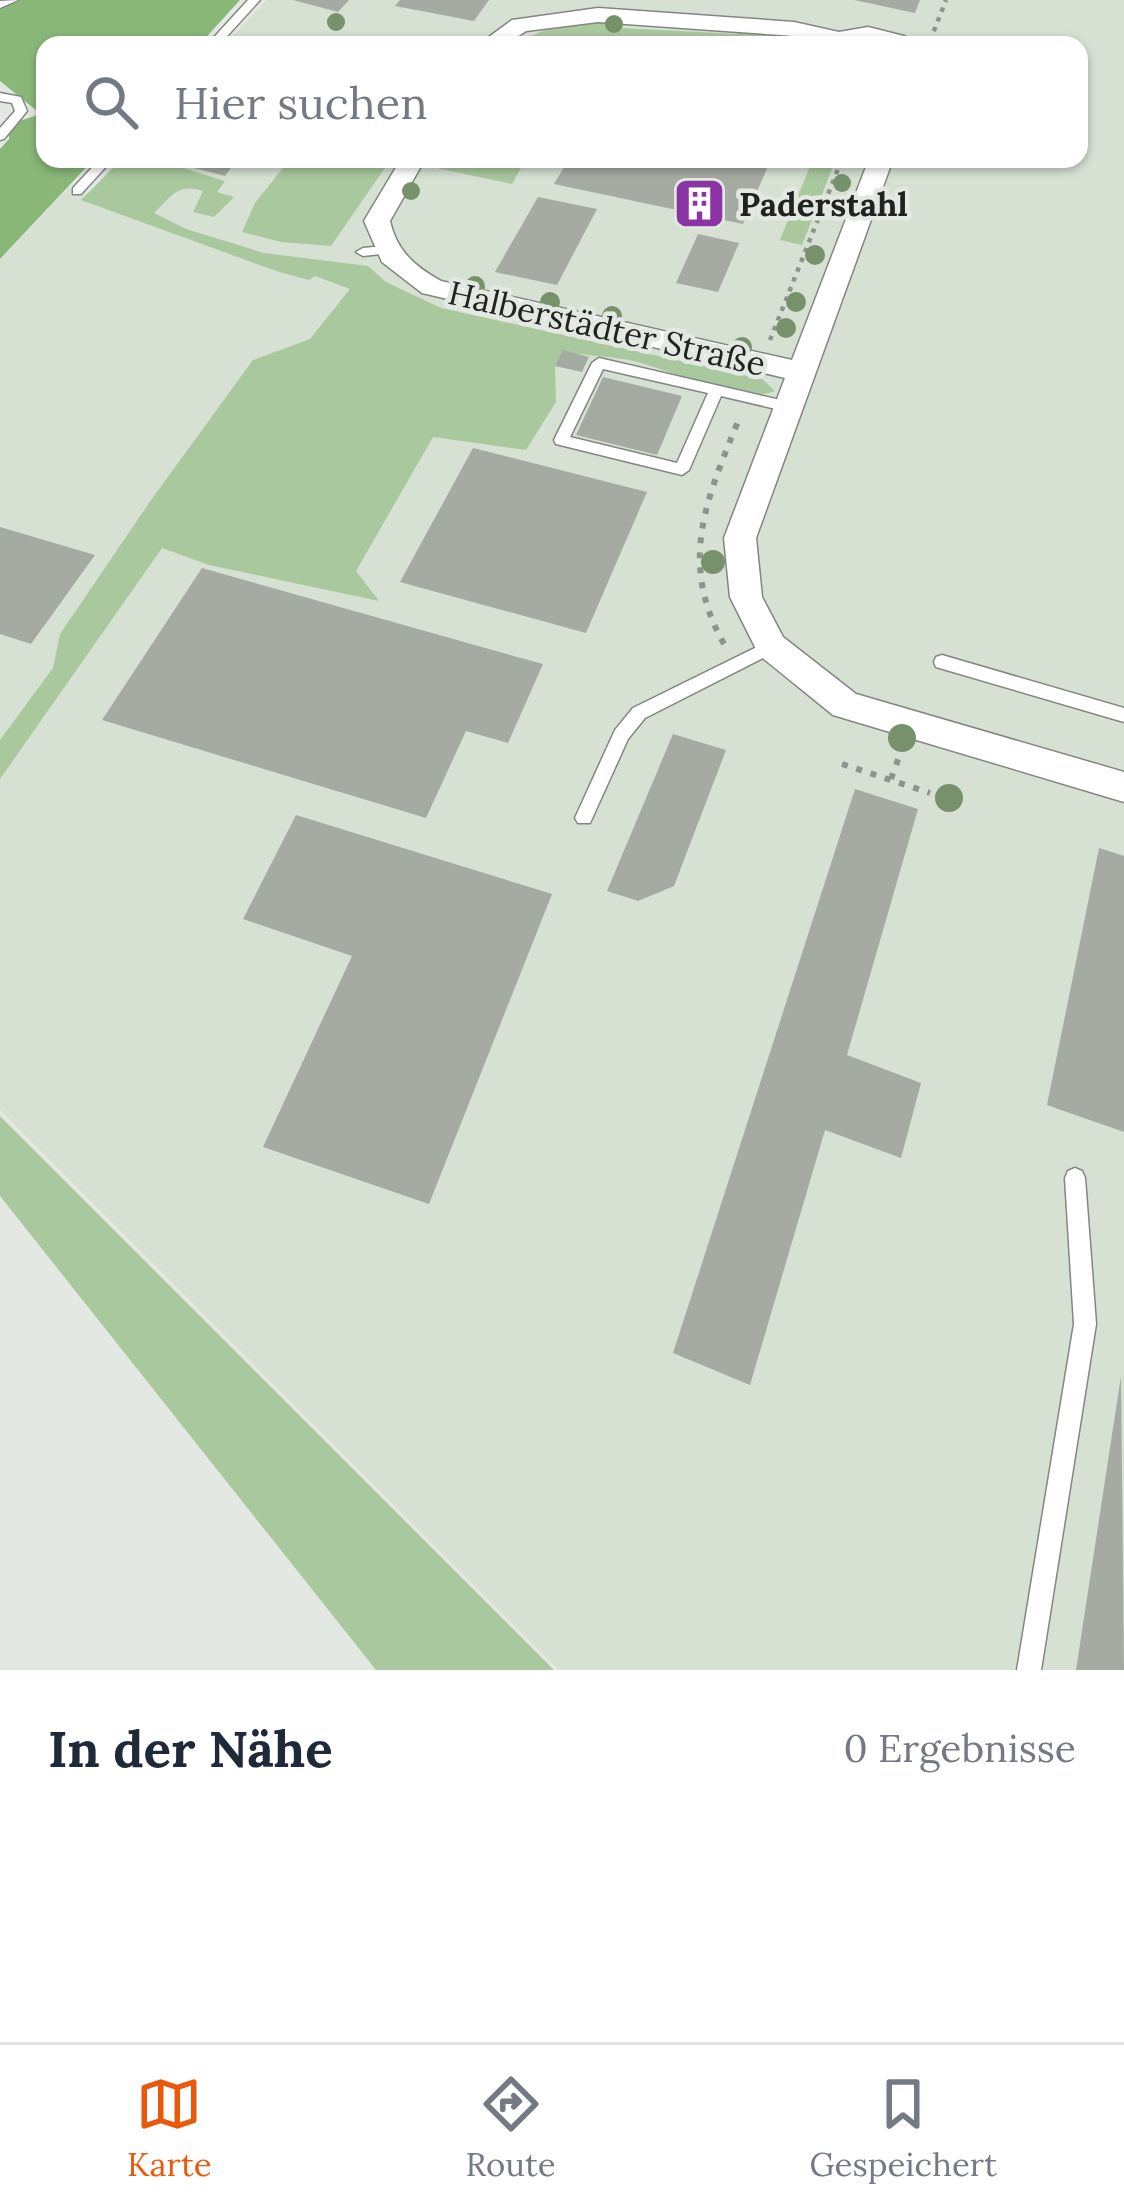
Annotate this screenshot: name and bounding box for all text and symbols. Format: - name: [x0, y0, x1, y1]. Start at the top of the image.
- search box: [36, 36, 1088, 168]
- icon: search: [78, 69, 144, 135]
- text: Hier suchen: [174, 74, 427, 131]
- building icon: Paderstahl: [672, 176, 728, 232]
- place label: Paderstahl: [739, 183, 908, 225]
- street label: Halberstädter Straße: [444, 271, 770, 385]
- text: In der Nähe: [48, 1716, 333, 1781]
- text: 0 Ergebnisse: [843, 1723, 1076, 1773]
- tab: Karte: [127, 2071, 212, 2185]
- tab: Route: [465, 2071, 556, 2185]
- tab: Gespeichert: [809, 2071, 997, 2185]

